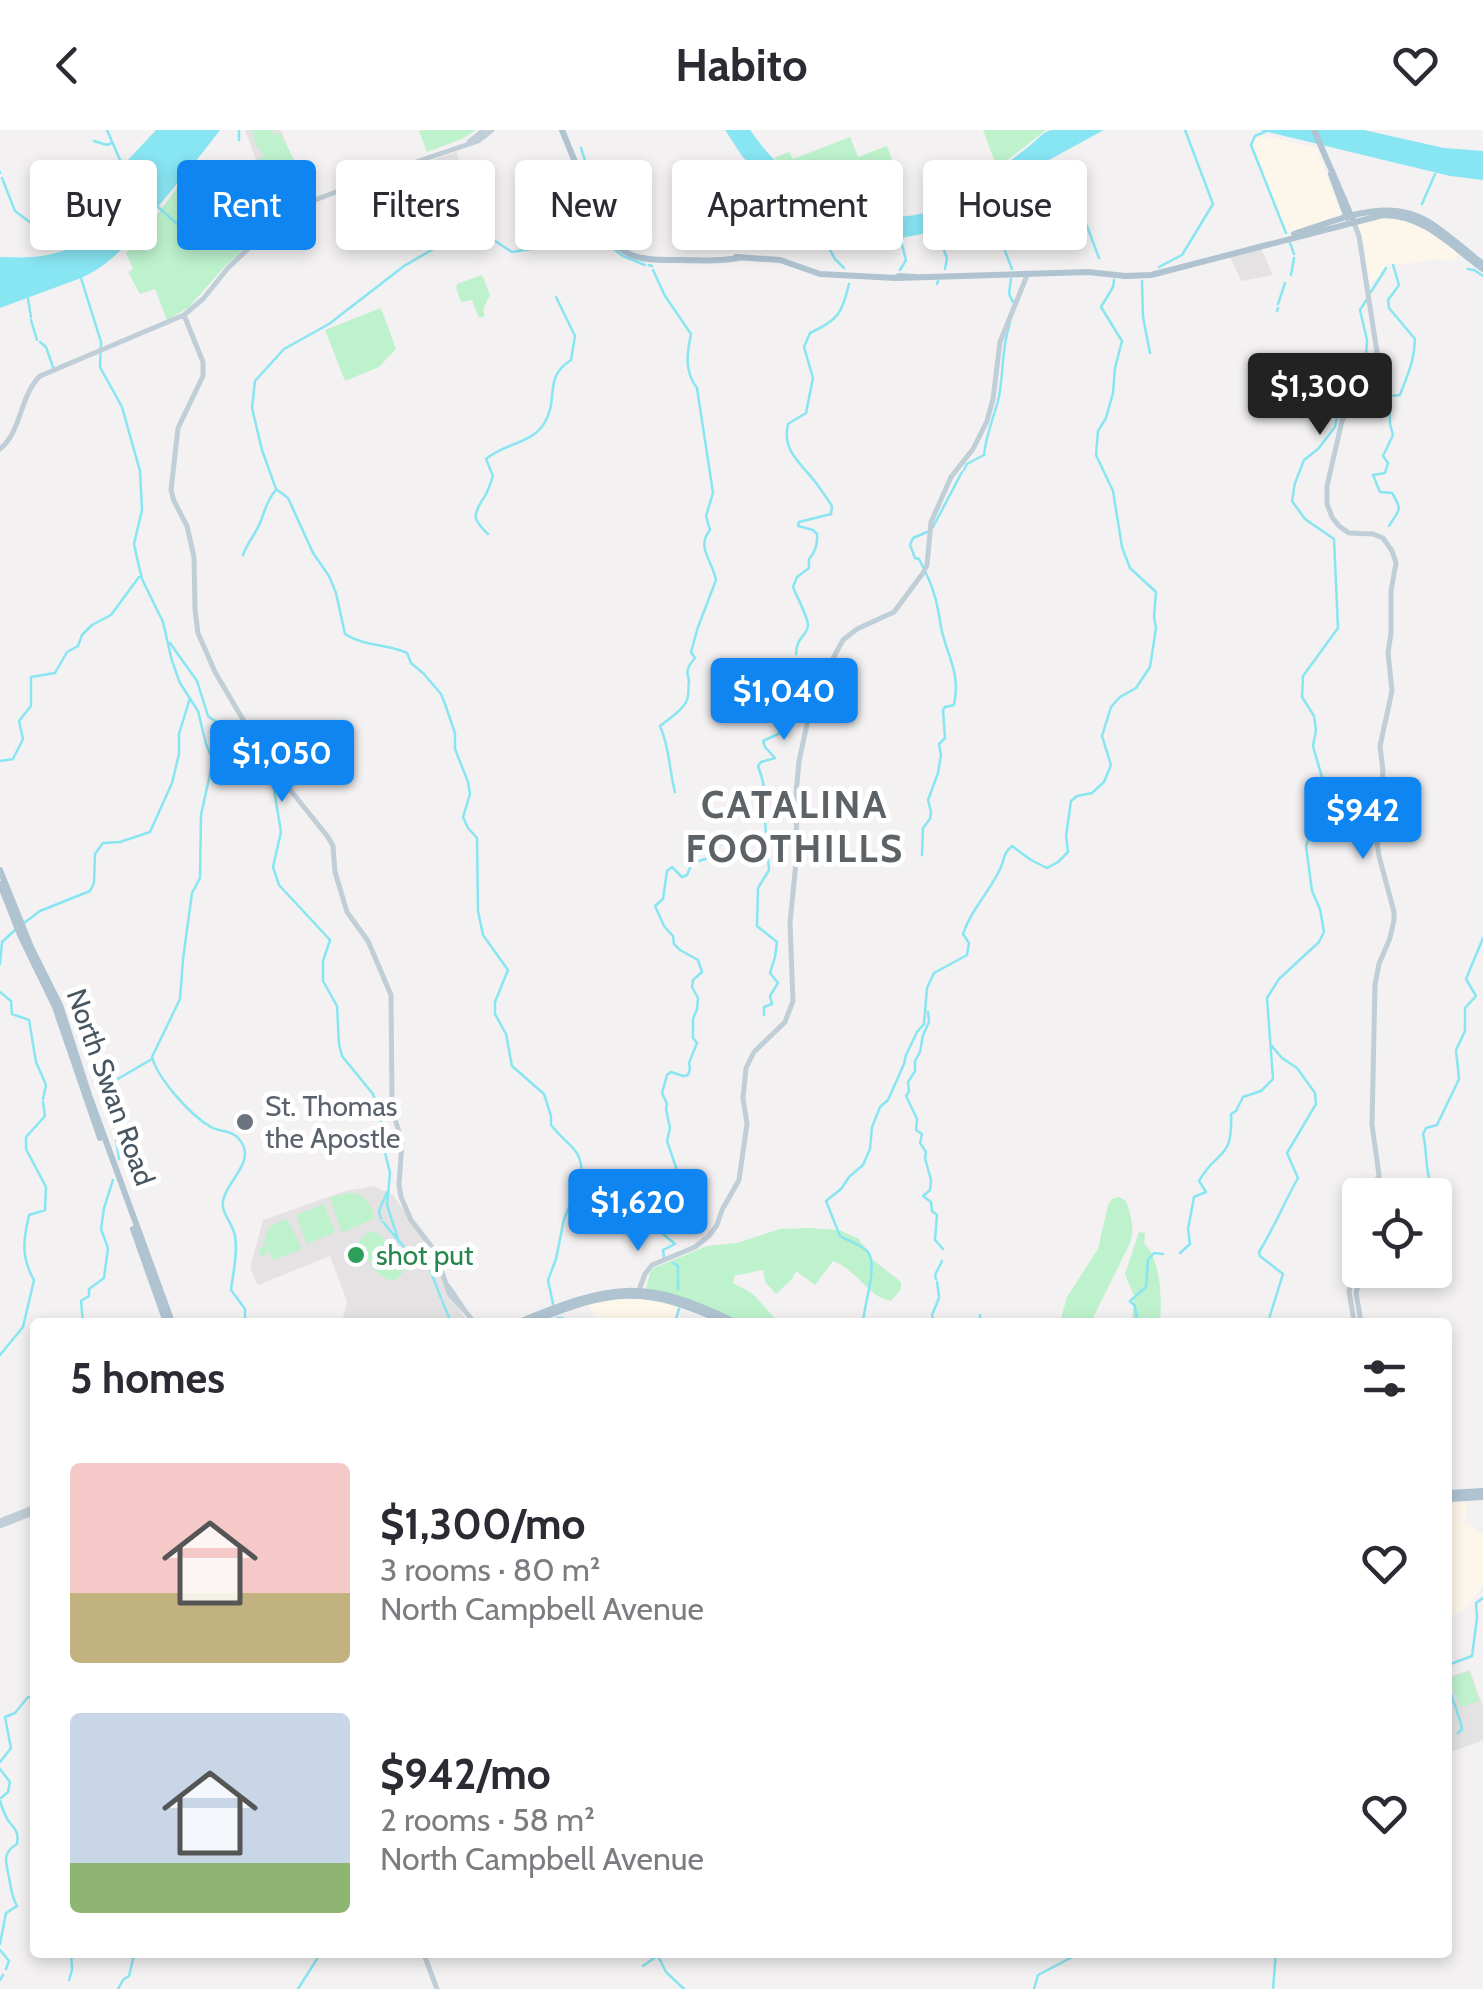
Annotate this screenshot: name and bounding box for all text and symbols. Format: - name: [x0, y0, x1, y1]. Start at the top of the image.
- icon: back: [40, 38, 95, 93]
- text: Habito: [675, 38, 808, 92]
- icon: heart: [1388, 38, 1443, 93]
- chip: Buy: [30, 160, 157, 250]
- chip: Rent: [177, 160, 316, 250]
- chip: Filters: [336, 160, 495, 250]
- chip: New: [515, 160, 652, 250]
- chip: Apartment: [672, 160, 903, 250]
- chip: House: [923, 160, 1087, 250]
- pin: $1,300: [1239, 353, 1401, 438]
- text: $1,300: [1270, 366, 1370, 405]
- pin: $1,040: [703, 658, 865, 743]
- text: $1,040: [733, 671, 835, 710]
- pin: $1,050: [201, 720, 363, 805]
- text: $1,050: [232, 733, 332, 772]
- pin: $942: [1304, 777, 1422, 862]
- district label: CATALINA FOOTHILLS: [685, 781, 905, 872]
- text: $942: [1326, 790, 1400, 829]
- street label: North Swan Road: [60, 984, 162, 1190]
- place label: St. Thomas the Apostle: [265, 1089, 400, 1155]
- marker: St. Thomas the Apostle: [234, 1111, 256, 1133]
- pin: $1,620: [557, 1169, 719, 1254]
- map controls: [1342, 1178, 1452, 1288]
- button: locate: [1342, 1178, 1452, 1288]
- text: $1,620: [590, 1182, 686, 1221]
- place label: shot put: [376, 1238, 473, 1272]
- marker: shot put: [345, 1244, 367, 1266]
- icon: filters: [1357, 1351, 1412, 1406]
- text: 5 homes: [70, 1352, 225, 1404]
- text: $1,300/mo: [380, 1498, 585, 1550]
- icon: home: [150, 1503, 270, 1623]
- icon: heart: [1357, 1536, 1412, 1591]
- text: 3 rooms · 80 m²: [380, 1550, 600, 1589]
- text: North Campbell Avenue: [380, 1589, 704, 1628]
- text: $942/mo: [380, 1748, 551, 1800]
- icon: home: [150, 1753, 270, 1873]
- icon: heart: [1357, 1786, 1412, 1841]
- text: 2 rooms · 58 m²: [380, 1800, 595, 1839]
- text: North Campbell Avenue: [380, 1839, 704, 1878]

